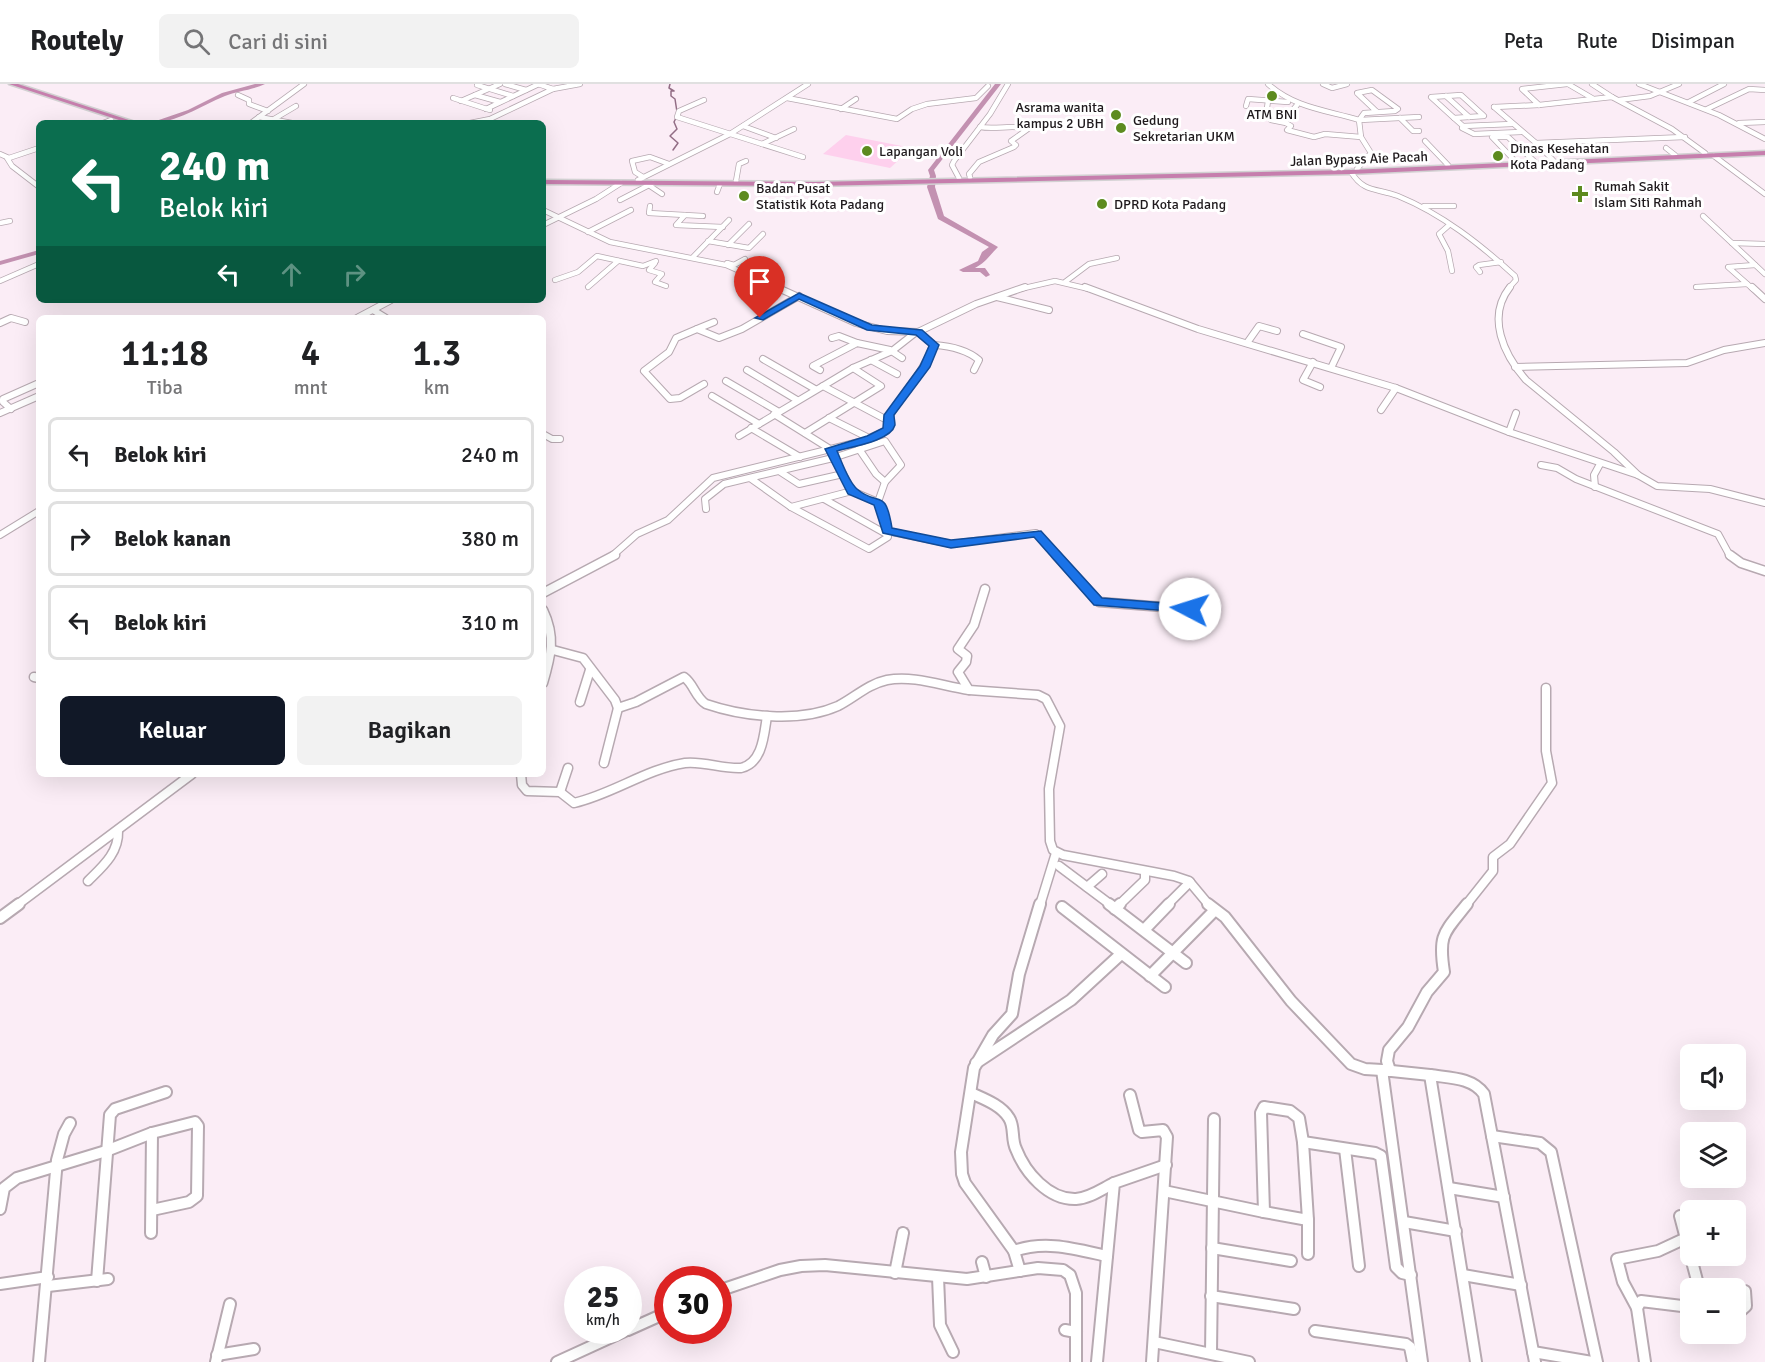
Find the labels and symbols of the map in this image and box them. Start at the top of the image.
marker: ATM BNI [1265,89,1279,103]
place label: Asrama wanita kampus 2 UBH [1015,99,1104,132]
place label: ATM BNI [1247,106,1297,123]
marker: Asrama wanita kampus 2 UBH [1109,108,1123,122]
place label: Gedung Sekretarian UKM [1133,112,1235,145]
marker: Gedung Sekretarian UKM [1114,121,1128,135]
place label: Dinas Kesehatan Kota Padang [1510,140,1609,173]
place label: Lapangan Voli [879,143,963,160]
marker: Lapangan Voli [860,144,874,158]
street label: Jalan Bypass Aie Pacah [1290,148,1428,170]
marker: Dinas Kesehatan Kota Padang [1491,149,1505,163]
place label: Rumah Sakit Islam Siti Rahmah [1594,178,1702,211]
place label: Badan Pusat Statistik Kota Padang [756,180,884,213]
marker: Rumah Sakit Islam Siti Rahmah [1571,185,1589,203]
marker: Badan Pusat Statistik Kota Padang [737,189,751,203]
place label: DPRD Kota Padang [1114,196,1226,213]
marker: DPRD Kota Padang [1095,197,1109,211]
pin [734,256,785,318]
position arrow [1158,577,1222,641]
speed limit sign: 30 [654,1266,732,1344]

